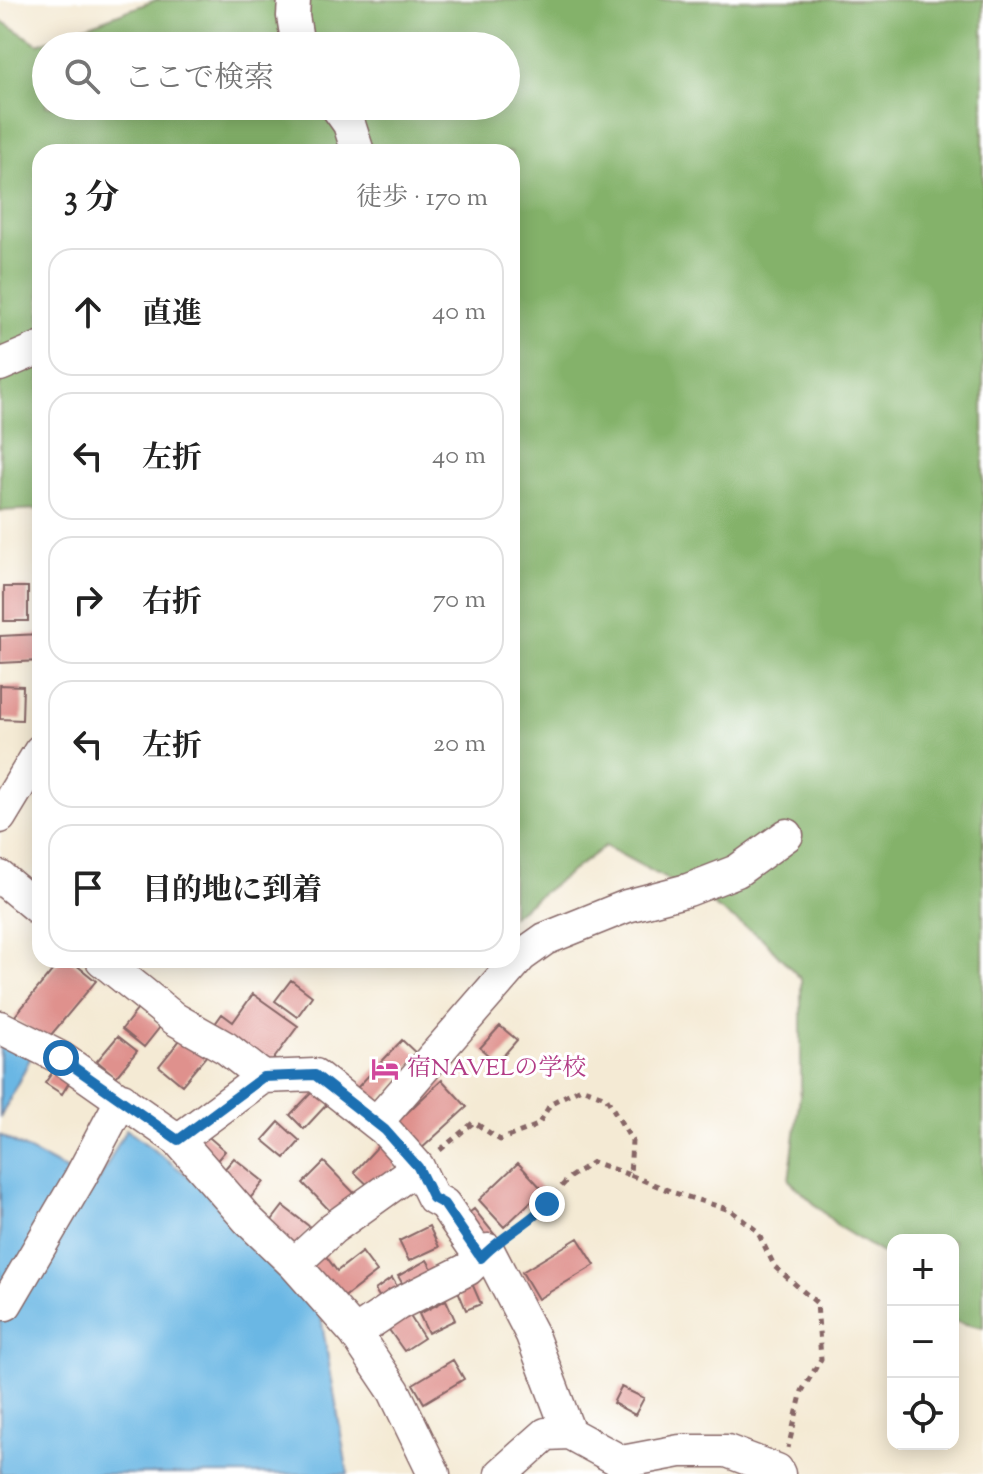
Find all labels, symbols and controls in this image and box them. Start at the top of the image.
search box [32,32,520,120]
icon: search [60,54,104,98]
text: ここで検索 [124,58,274,101]
text: 3 分 [64,175,119,224]
text: 徒歩 · 170 m [356,180,488,217]
icon: ahead [66,290,110,334]
text: 直進 [142,294,202,337]
text: 40 m [432,294,486,331]
icon: left [66,434,110,478]
text: 左折 [142,438,202,481]
text: 40 m [432,438,486,475]
icon: right [66,578,110,622]
text: 右折 [142,582,202,625]
text: 70 m [433,582,486,619]
icon: left [66,722,110,766]
text: 左折 [142,726,202,769]
text: 20 m [433,726,486,763]
icon: arrive [66,866,110,910]
text: 目的地に到着 [142,870,322,913]
route start [43,1040,79,1076]
place label: 宿NAVELの学校 [407,1052,586,1086]
hotel icon: 宿NAVELの学校 [370,1054,400,1084]
route end [529,1186,565,1222]
map controls [887,1234,959,1450]
button: + [887,1234,959,1306]
button: − [887,1306,959,1378]
button: locate [887,1378,959,1450]

